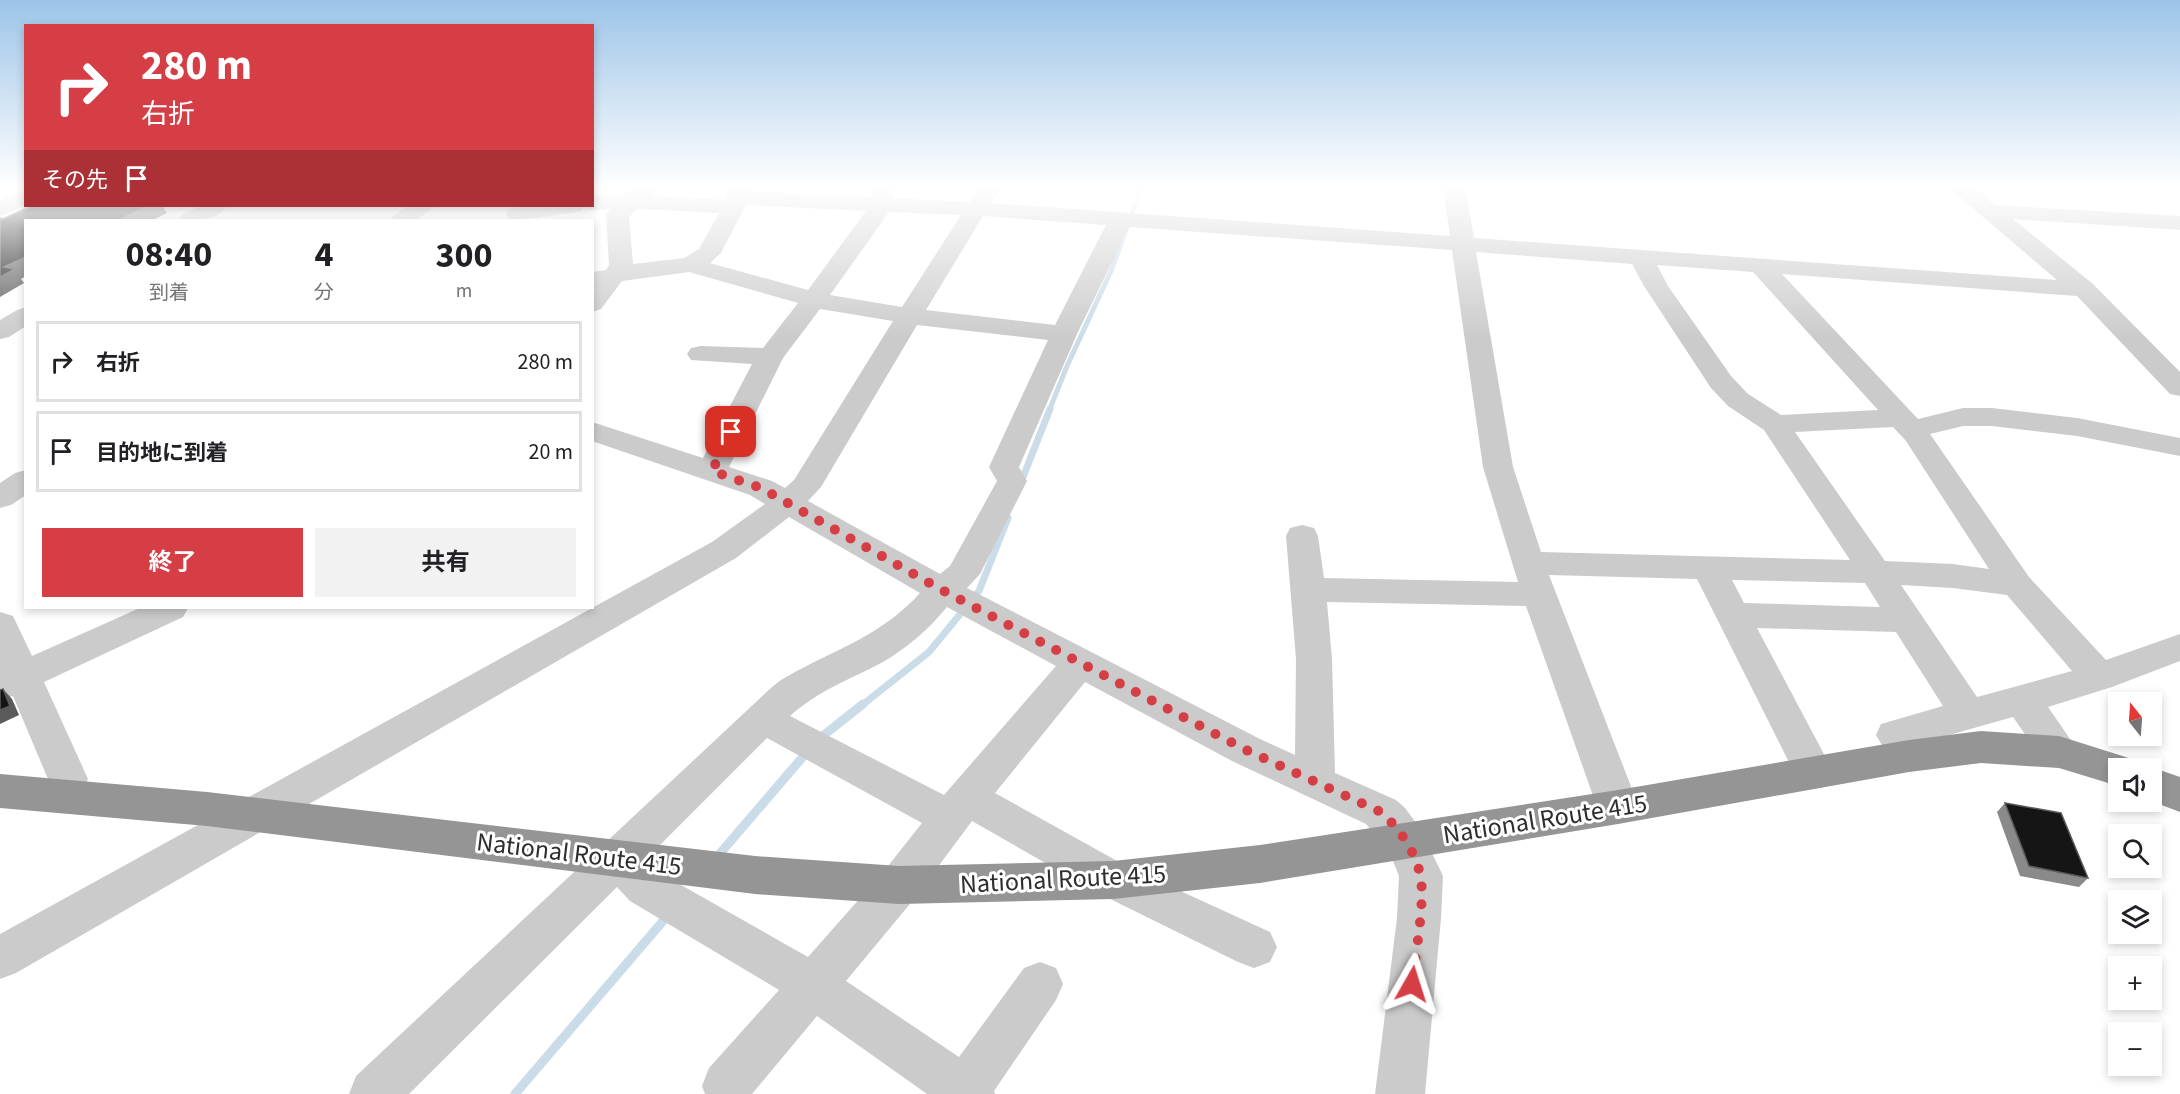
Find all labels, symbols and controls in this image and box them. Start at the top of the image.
text: 280 m [141,36,252,96]
icon: right [42,48,120,126]
text: 右折 [141,95,195,134]
icon: arrive [120,162,153,195]
text: その先 [42,164,108,196]
text: 08:40 [126,229,212,280]
text: 4 [314,229,333,280]
text: 300 [435,230,492,281]
text: m [456,277,472,305]
text: 到着 [149,279,189,307]
text: 分 [314,279,334,307]
icon: right [45,345,78,378]
text: 280 m [518,346,573,378]
text: 右折 [96,347,140,379]
pin [705,406,756,457]
icon: arrive [714,415,747,448]
icon: arrive [45,435,78,468]
text: 20 m [528,436,573,468]
text: 目的地に到着 [96,437,228,469]
button: 終了 [42,528,303,597]
button: 共有 [315,528,576,597]
north arrow [2108,692,2162,746]
map controls [2108,692,2162,1076]
button: sound [2108,758,2162,812]
street label: National Route 415 [1440,785,1650,853]
street label: National Route 415 [474,823,684,885]
button: search [2108,824,2162,878]
street label: National Route 415 [959,855,1167,903]
button: layers [2108,890,2162,944]
position arrow [1380,952,1444,1016]
button: + [2108,956,2162,1010]
button: − [2108,1022,2162,1076]

